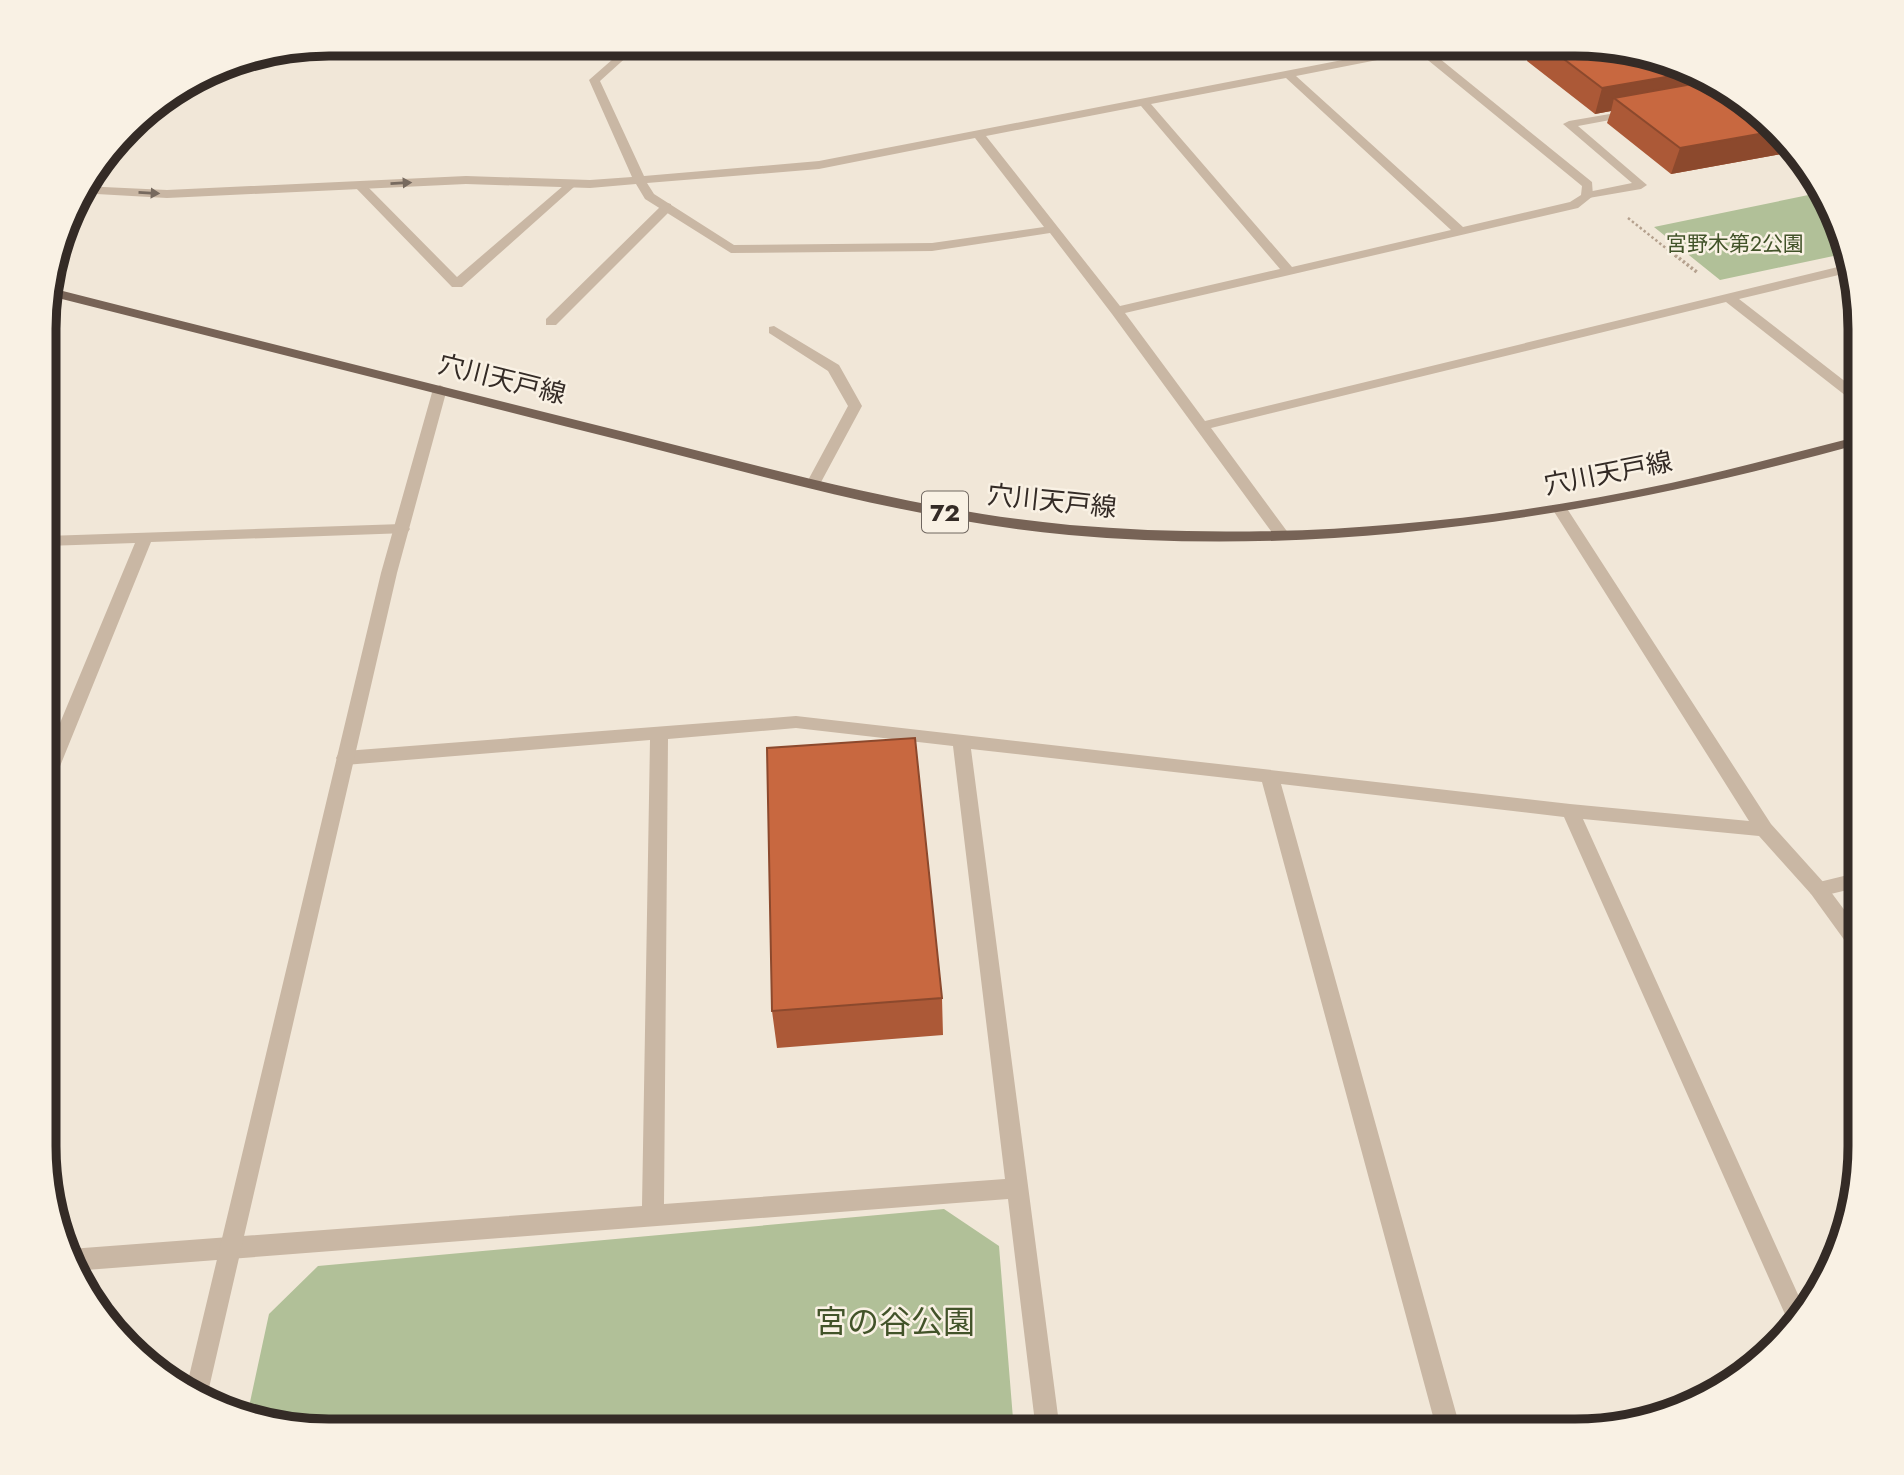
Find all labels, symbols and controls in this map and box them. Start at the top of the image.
one-way arrow [390,177,412,188]
one-way arrow [138,187,160,198]
park label: 宮野木第2公園 [1666,229,1804,259]
street label: 穴川天戸線 [434,345,570,413]
street label: 穴川天戸線 [1541,442,1675,504]
street label: 穴川天戸線 [985,475,1119,527]
road number: 72 [922,491,968,532]
park label: 宮の谷公園 [815,1299,975,1345]

